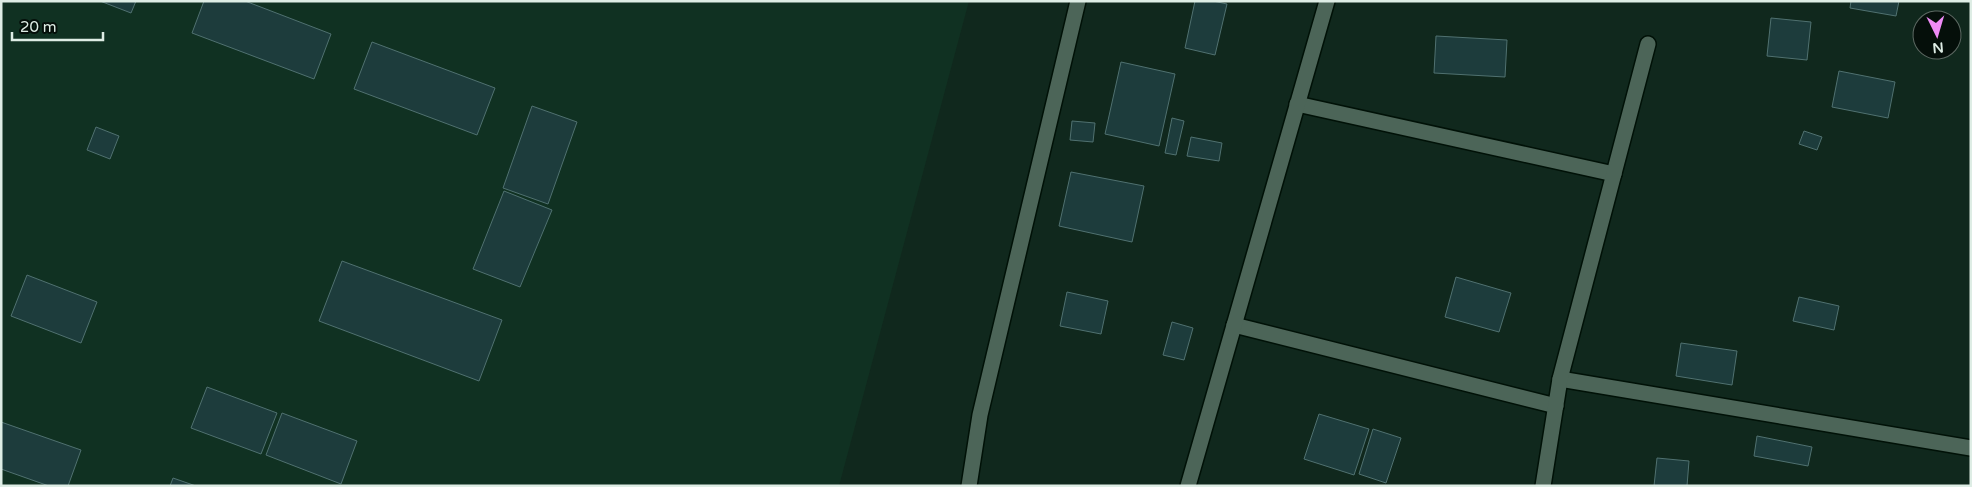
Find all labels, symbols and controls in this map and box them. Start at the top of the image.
scale bar [12,10,104,42]
north arrow [1912,10,1962,60]
text: 20 m [20,18,57,36]
text: N [1932,38,1944,56]

